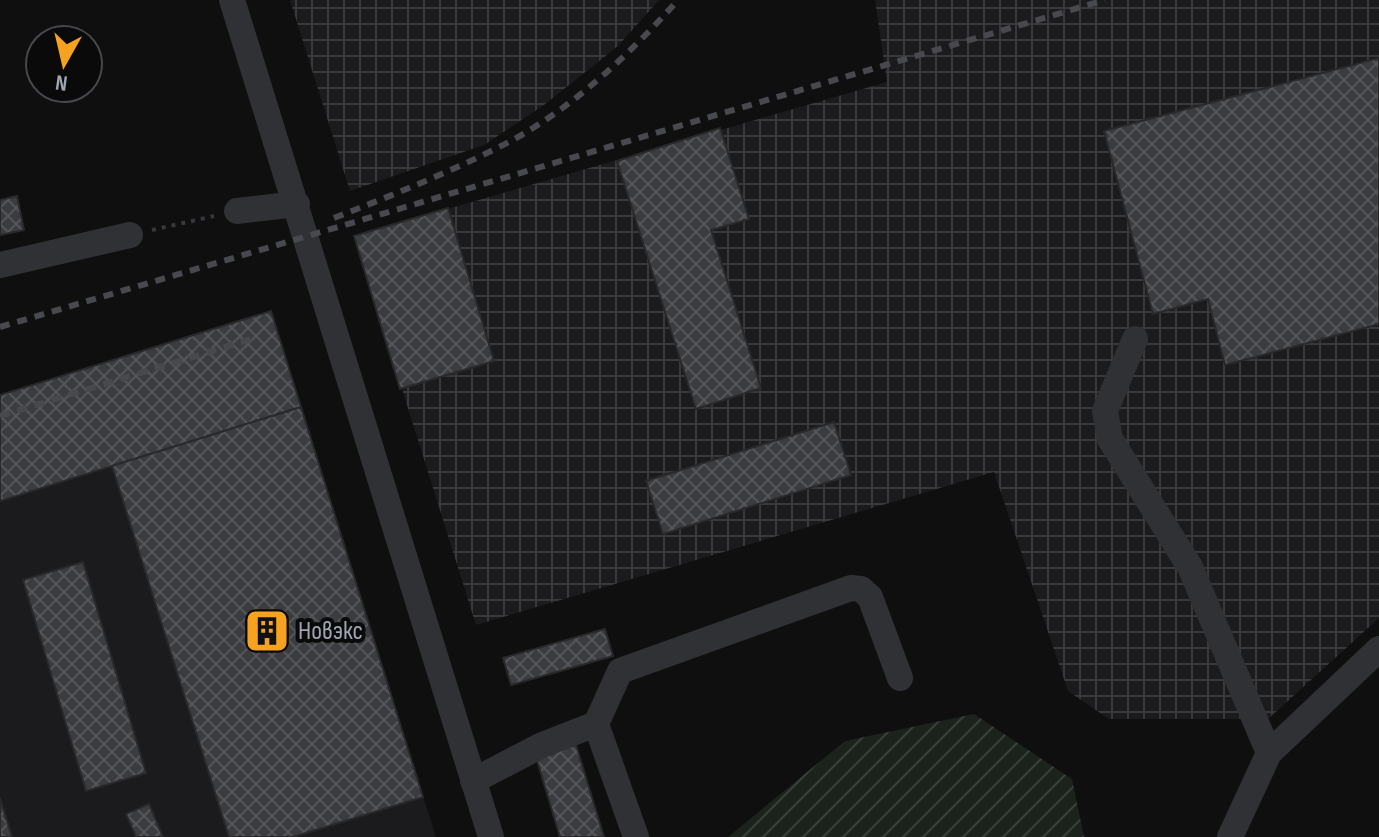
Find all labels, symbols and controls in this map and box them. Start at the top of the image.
north arrow [24,24,104,104]
text: N [54,68,69,97]
building icon: Новэкс [243,607,291,655]
place label: Новэкс [298,616,363,647]

